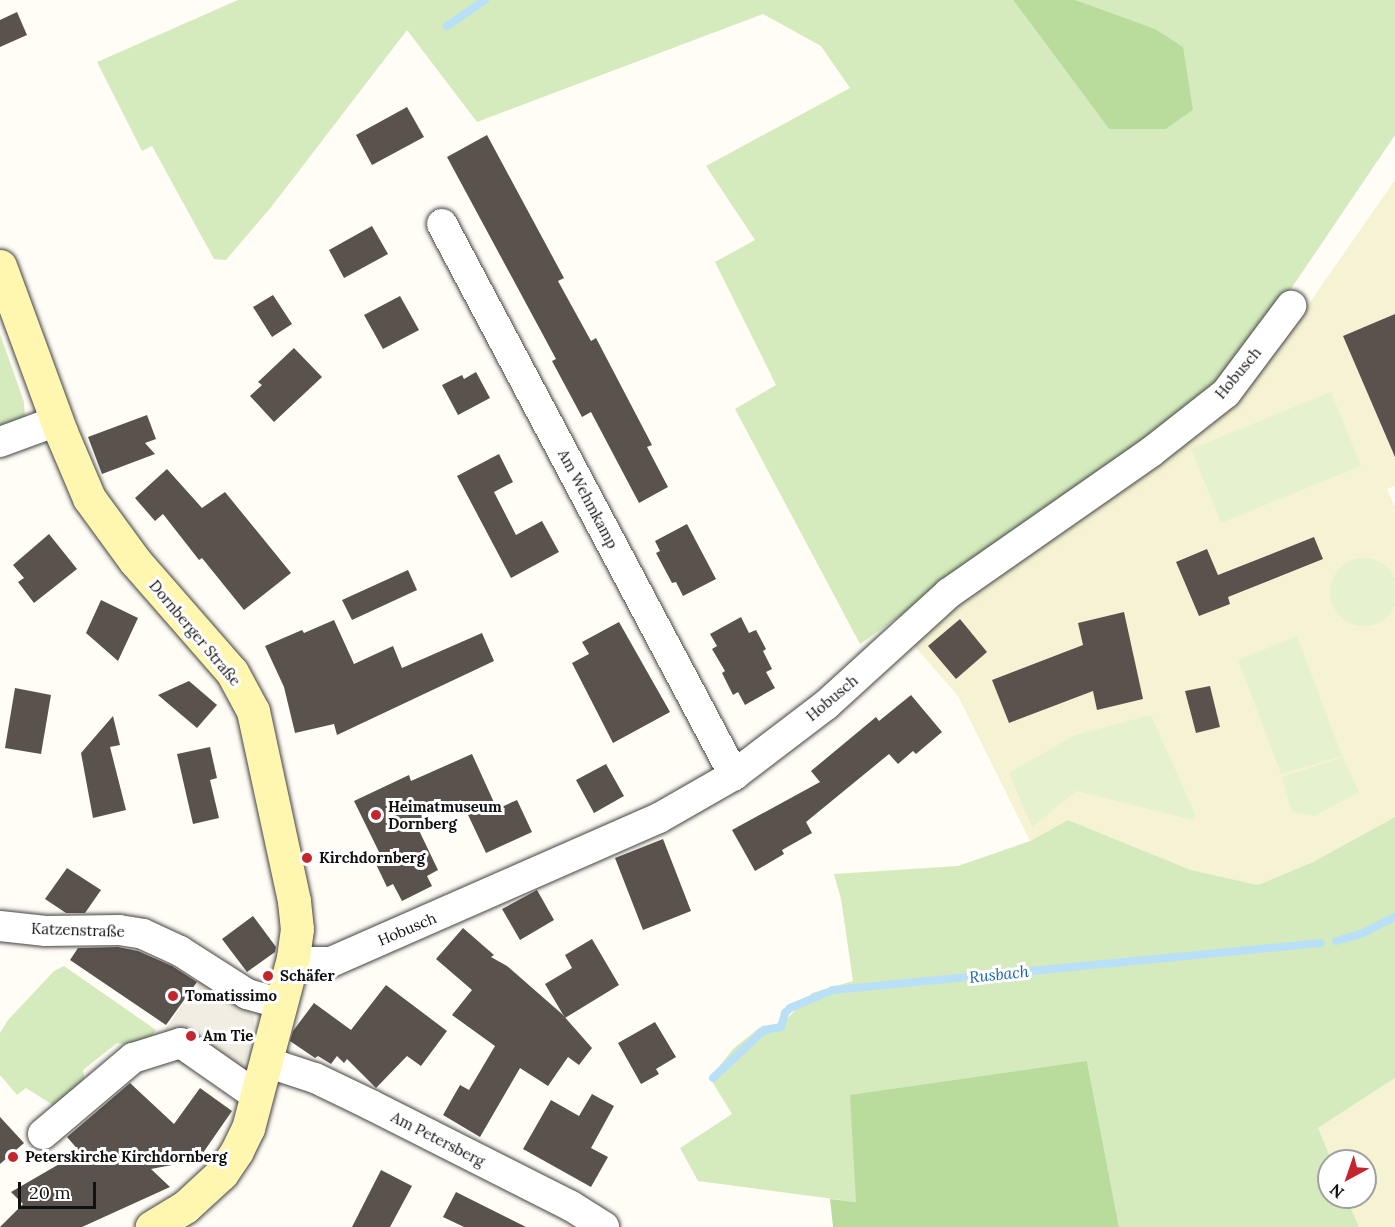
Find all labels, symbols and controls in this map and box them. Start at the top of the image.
street label: Hobusch [1211,344,1265,402]
street label: Am Wehmkamp [554,446,622,552]
street label: Dornberger Straße [146,577,244,689]
street label: Hobusch [803,671,861,725]
place label: Heimatmuseum Dornberg [388,797,502,832]
marker: Heimatmuseum Dornberg [369,808,383,822]
place label: Kirchdornberg [319,849,425,867]
marker: Kirchdornberg [300,851,314,865]
street label: Hobusch [375,909,439,949]
street label: Katzenstraße [31,919,125,941]
water label: Rusbach [968,961,1030,987]
place label: Schäfer [280,967,335,985]
marker: Schäfer [261,969,275,983]
place label: Tomatissimo [185,987,277,1005]
marker: Tomatissimo [166,989,180,1003]
place label: Am Tie [203,1027,253,1045]
marker: Am Tie [184,1029,198,1043]
street label: Am Petersberg [388,1108,488,1170]
place label: Peterskirche Kirchdornberg [25,1148,227,1166]
north arrow [1317,1149,1377,1209]
marker: Peterskirche Kirchdornberg [6,1150,20,1164]
scale bar [21,1170,99,1208]
text: N [1326,1180,1348,1203]
text: 20 m [29,1181,71,1204]

